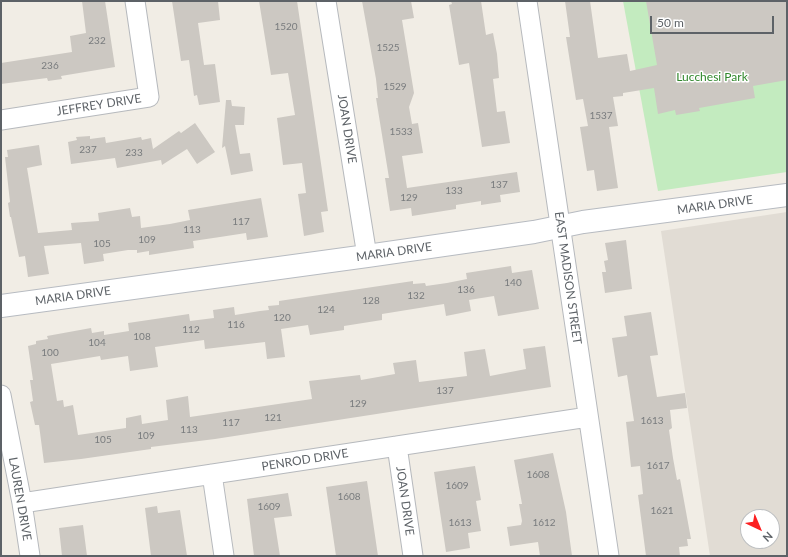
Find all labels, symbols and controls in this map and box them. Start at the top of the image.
scale bar [652,8,776,34]
text: 50 m [657,15,684,30]
house number: 1520 [274,21,298,33]
house number: 232 [88,35,106,47]
house number: 1525 [376,42,400,54]
house number: 236 [41,60,59,72]
park label: Lucchesi Park [676,70,748,84]
house number: 1529 [383,81,407,93]
street label: JEFFREY DRIVE [56,91,142,119]
street label: JOAN DRIVE [334,93,360,165]
house number: 1537 [589,110,613,122]
house number: 1533 [389,126,413,138]
house number: 237 [79,144,97,156]
house number: 233 [125,147,143,159]
house number: 137 [490,179,508,191]
house number: 133 [445,185,463,197]
house number: 129 [400,192,418,204]
street label: MARIA DRIVE [676,193,754,217]
street label: EAST MADISON STREET [552,211,584,345]
house number: 117 [232,216,250,228]
house number: 113 [183,224,201,236]
house number: 109 [138,234,156,246]
house number: 105 [93,238,111,250]
street label: MARIA DRIVE [355,240,433,264]
house number: 140 [504,277,522,289]
street label: MARIA DRIVE [34,284,112,308]
house number: 136 [457,284,475,296]
house number: 132 [407,290,425,302]
house number: 128 [362,295,380,307]
house number: 124 [317,304,335,316]
house number: 120 [273,312,291,324]
house number: 116 [227,319,245,331]
house number: 112 [182,324,200,336]
house number: 108 [133,331,151,343]
house number: 104 [88,337,106,349]
house number: 100 [41,347,59,359]
house number: 137 [436,385,454,397]
house number: 129 [349,398,367,410]
house number: 121 [264,412,282,424]
house number: 1613 [640,415,664,427]
house number: 117 [222,417,240,429]
house number: 113 [180,424,198,436]
house number: 109 [137,430,155,442]
house number: 105 [94,434,112,446]
street label: PENROD DRIVE [261,446,349,474]
street label: LAUREN DRIVE [6,456,34,542]
house number: 1617 [646,460,670,472]
street label: JOAN DRIVE [393,465,417,537]
house number: 1608 [526,469,550,481]
house number: 1609 [445,480,469,492]
house number: 1608 [337,491,361,503]
house number: 1609 [257,501,281,513]
house number: 1621 [650,505,674,517]
north arrow [740,509,780,549]
house number: 1613 [448,517,472,529]
house number: 1612 [532,517,556,529]
text: N [760,530,776,545]

